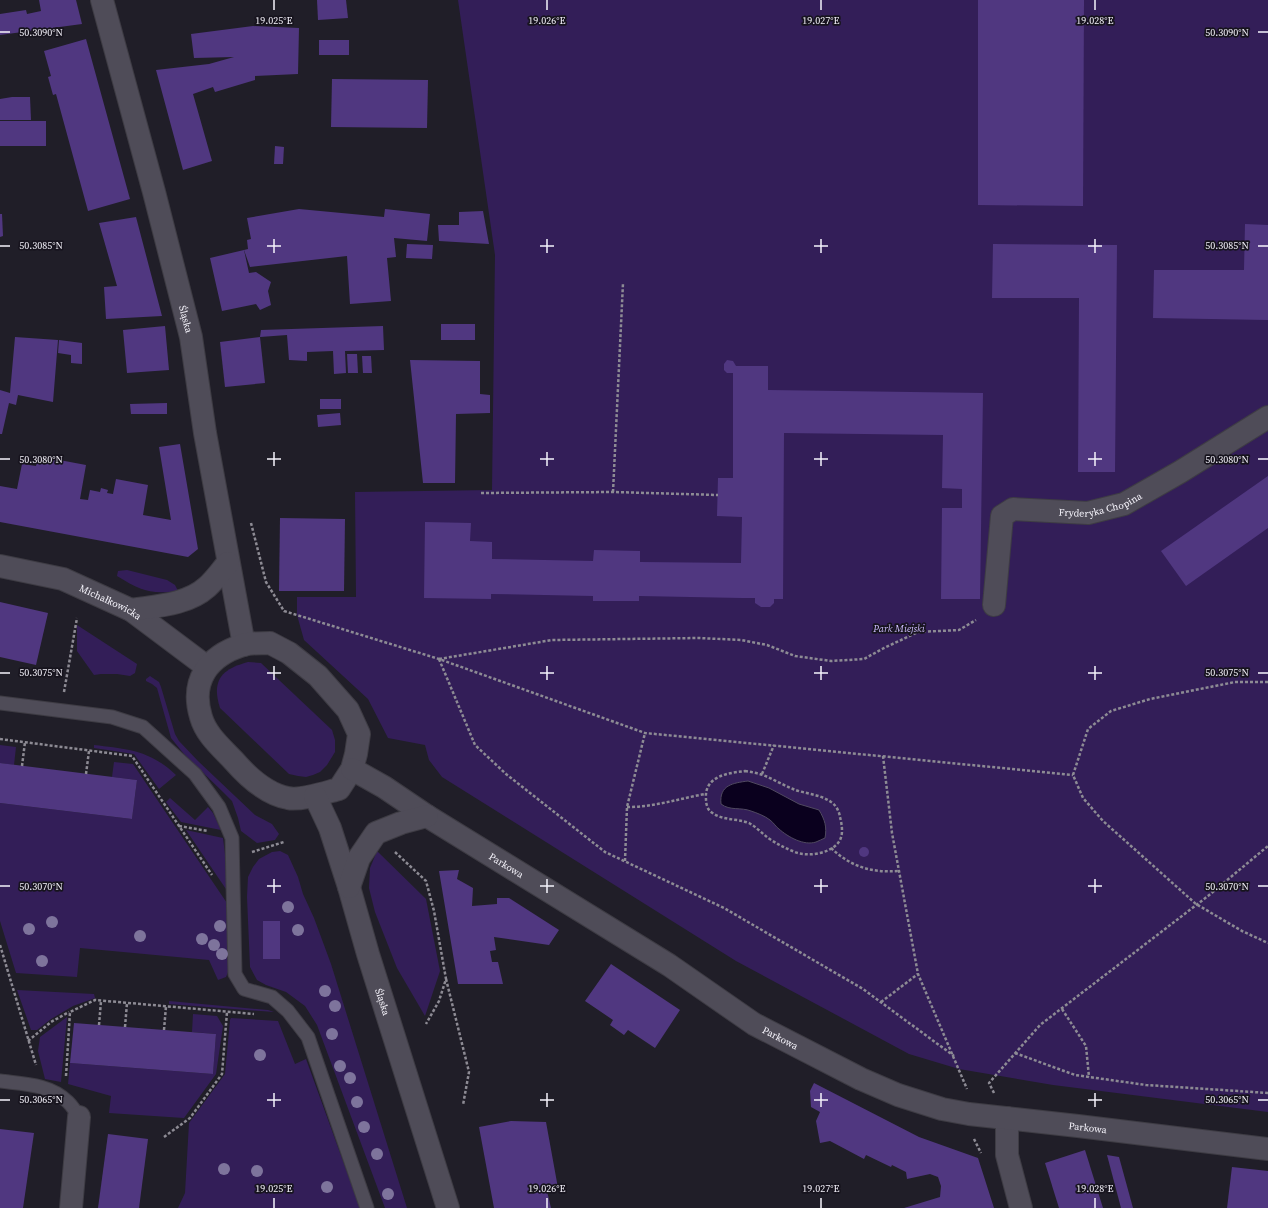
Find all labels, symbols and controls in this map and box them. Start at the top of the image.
text: 19.025°E [255,14,293,27]
text: 19.026°E [528,14,566,27]
text: 19.027°E [802,14,840,27]
text: 19.028°E [1076,14,1114,27]
text: 50.3090°N [19,26,63,39]
text: 50.3090°N [1205,26,1249,39]
text: 50.3085°N [19,239,63,252]
text: 50.3085°N [1205,239,1249,252]
street label: Śląska [177,304,196,335]
text: 50.3080°N [19,453,63,466]
text: 50.3080°N [1205,453,1249,466]
street label: Fryderyka Chopina [1058,488,1145,520]
street label: Michałkowicka [77,581,145,623]
park label: Park Miejski [872,622,925,635]
text: 50.3075°N [19,666,63,679]
text: 50.3075°N [1205,666,1249,679]
street label: Parkowa [487,849,527,881]
text: 50.3070°N [19,880,63,893]
text: 50.3070°N [1205,880,1249,893]
street label: Śląska [373,986,394,1018]
street label: Parkowa [760,1023,801,1053]
text: 50.3065°N [19,1093,63,1106]
text: 50.3065°N [1205,1093,1249,1106]
street label: Parkowa [1068,1119,1109,1136]
text: 19.025°E [255,1182,293,1195]
text: 19.026°E [528,1182,566,1195]
text: 19.027°E [802,1182,840,1195]
text: 19.028°E [1076,1182,1114,1195]

